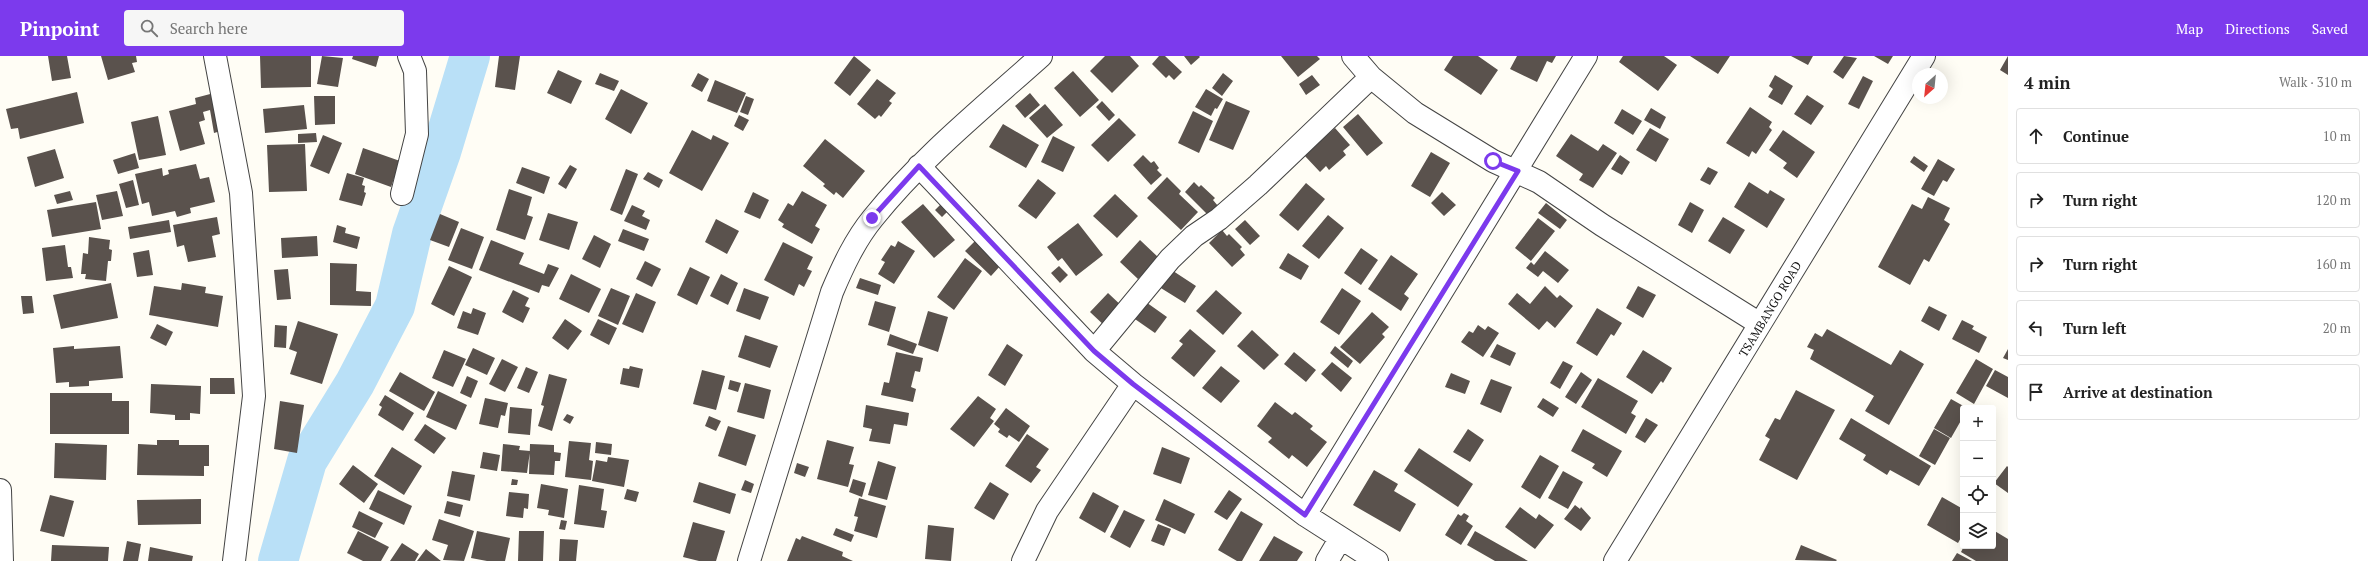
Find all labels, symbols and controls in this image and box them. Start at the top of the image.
search box [124,10,404,46]
text: Pinpoint [20,16,100,41]
icon: search [138,17,160,39]
text: Search here [170,18,248,38]
text: Map [2176,19,2203,38]
text: Directions [2225,19,2290,38]
text: Saved [2312,19,2348,38]
north arrow [1912,68,1948,104]
text: 4 min [2024,71,2071,94]
text: Walk · 310 m [2279,73,2352,91]
icon: ahead [2025,125,2047,147]
text: Continue [2063,126,2129,146]
text: 10 m [2323,127,2351,145]
route start [1484,152,1502,170]
icon: right [2025,189,2047,211]
text: Turn right [2063,190,2138,210]
text: 120 m [2316,191,2351,209]
route end [863,209,881,227]
icon: right [2025,253,2047,275]
text: Turn right [2063,254,2138,274]
text: 160 m [2316,255,2351,273]
street label: TSAMBANGO ROAD [1735,258,1805,360]
icon: left [2025,317,2047,339]
text: Turn left [2063,318,2127,338]
text: 20 m [2323,319,2351,337]
icon: arrive [2025,381,2047,403]
text: Arrive at destination [2063,382,2213,402]
map controls [1960,405,1996,549]
button: + [1960,405,1996,441]
button: − [1960,441,1996,477]
button: locate [1960,477,1996,513]
button: layers [1960,513,1996,549]

